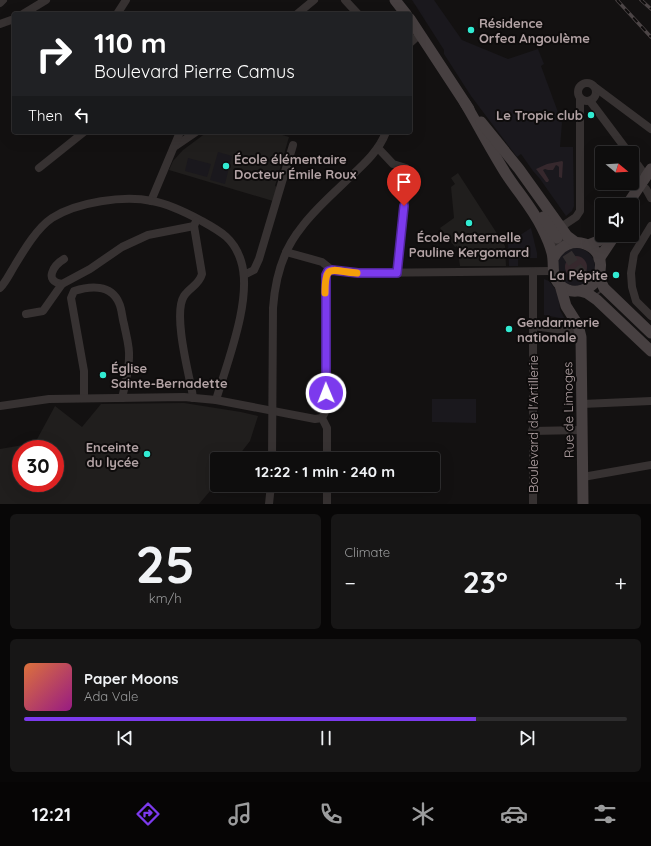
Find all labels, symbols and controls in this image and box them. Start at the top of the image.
place label: Résidence Orfea Angoulème [479,15,590,46]
text: 110 m [94,25,167,60]
marker: Résidence Orfea Angoulème [466,25,476,35]
icon: right [28,28,80,80]
text: Boulevard Pierre Camus [94,60,295,83]
icon: left [71,104,93,126]
text: Then [28,106,63,125]
place label: Le Tropic club [496,107,583,123]
marker: Le Tropic club [586,110,596,120]
north arrow [595,146,639,190]
map controls [595,146,639,242]
place label: École élémentaire Docteur Émile Roux [234,151,357,182]
marker: École élémentaire Docteur Émile Roux [221,161,231,171]
pin [387,165,421,206]
icon: arrive [393,171,415,193]
button: sound [595,198,639,242]
marker: École Maternelle Pauline Kergomard [464,218,474,228]
place label: École Maternelle Pauline Kergomard [409,229,529,260]
place label: La Pépite [549,267,608,283]
marker: La Pépite [611,270,621,280]
place label: Gendarmerie nationale [517,314,600,345]
marker: Gendarmerie nationale [504,324,514,334]
street label: Boulevard de l'Artillerie [525,355,541,493]
place label: Église Sainte-Bernadette [111,360,228,391]
street label: Rue de Limoges [559,362,577,458]
marker: Église Sainte-Bernadette [98,370,108,380]
position arrow [305,372,347,414]
place label: Enceinte du lycée [86,439,139,470]
speed limit sign: 30 [12,440,64,492]
marker: Enceinte du lycée [142,449,152,459]
text: 12:22 · 1 min · 240 m [255,462,395,481]
text: 25 [135,531,195,596]
text: Climate [345,544,390,560]
text: 23° [463,563,508,601]
text: − [345,569,356,597]
text: + [615,569,627,597]
text: km/h [149,590,182,606]
text: Paper Moons [84,669,179,688]
text: Ada Vale [84,688,138,704]
icon: previous [114,727,136,749]
icon: pause [315,727,337,749]
icon: next [516,727,538,749]
icon: directions [134,800,162,828]
icon: music [226,800,254,828]
icon: phone [317,800,345,828]
icon: climate [409,800,437,828]
icon: car [500,800,528,828]
icon: filters [591,800,619,828]
text: 12:21 [32,803,71,826]

